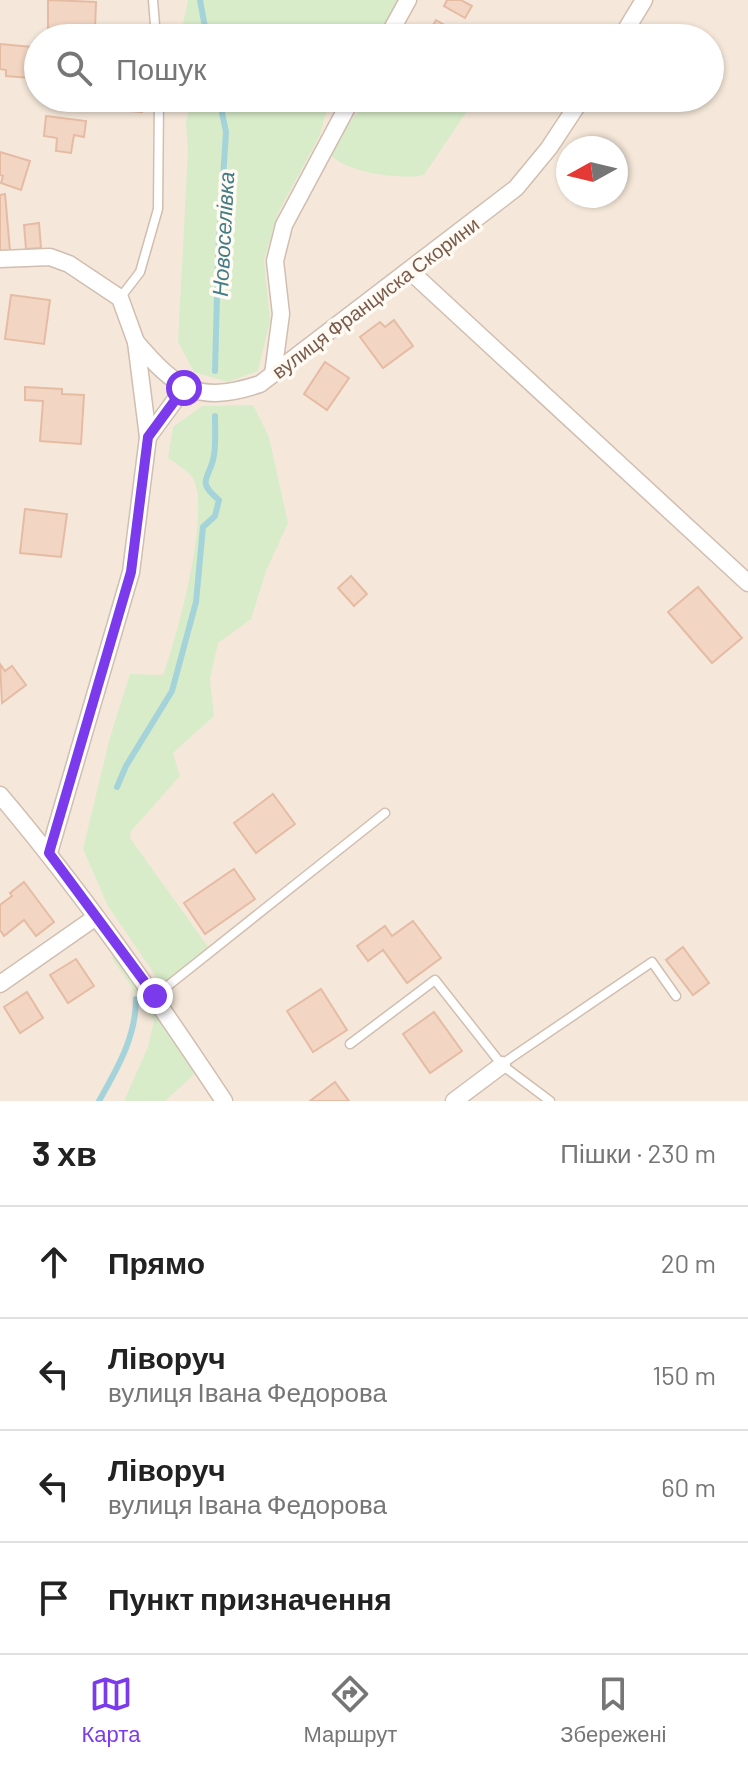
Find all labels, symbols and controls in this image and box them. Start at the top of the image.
search box [24,24,724,112]
icon: search [52,46,96,90]
text: Пошук [116,50,206,86]
north arrow [556,136,628,208]
water label: Новоселівка [206,171,238,297]
street label: вулиця Франциска Скорини [267,211,483,383]
route start [166,370,202,406]
route end [137,978,173,1014]
text: 3 хв [32,1132,97,1173]
text: Пішки · 230 m [560,1137,716,1168]
icon: ahead [32,1240,76,1284]
text: Прямо [108,1244,205,1280]
text: 20 m [661,1247,716,1278]
text: Ліворуч [108,1339,226,1375]
icon: left [32,1352,76,1396]
text: 150 m [652,1359,716,1390]
text: вулиця Івана Федорова [108,1376,387,1407]
text: Ліворуч [108,1451,226,1487]
icon: left [32,1464,76,1508]
text: 60 m [661,1471,716,1502]
text: вулиця Івана Федорова [108,1488,387,1519]
icon: arrive [32,1576,76,1620]
text: Пункт призначення [108,1580,392,1616]
tab: Карта [82,1672,140,1748]
tab: Маршрут [303,1672,397,1748]
tab: Збережені [560,1672,666,1748]

